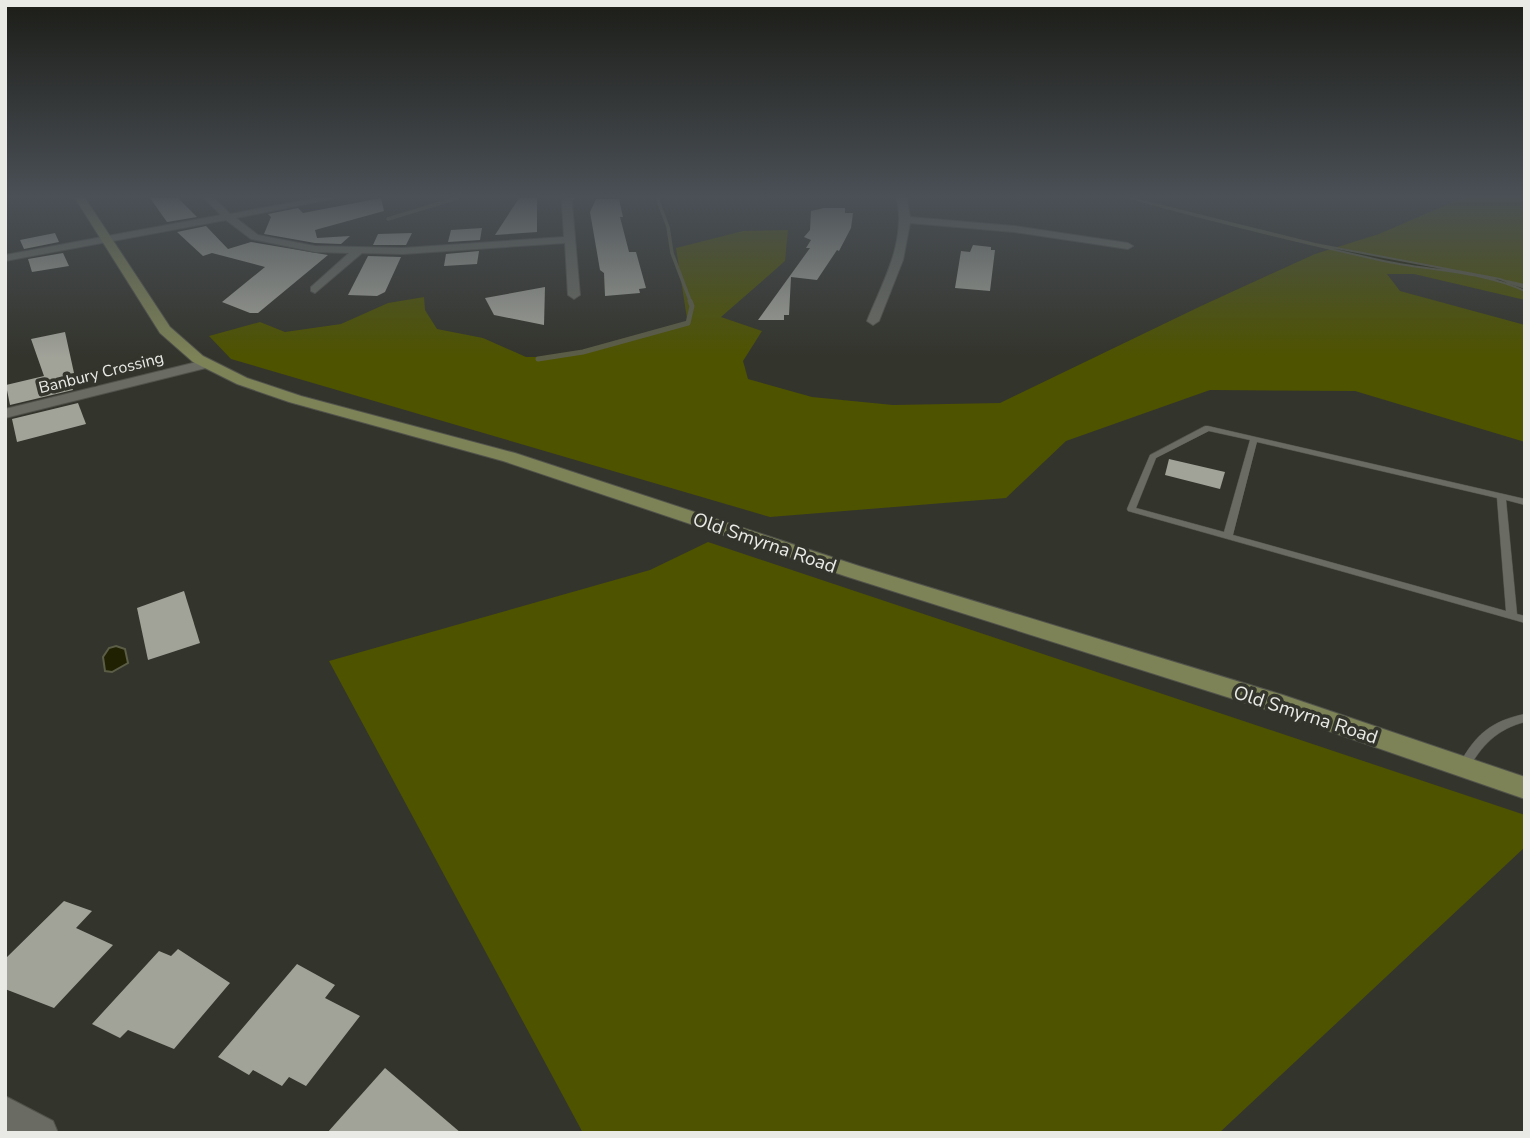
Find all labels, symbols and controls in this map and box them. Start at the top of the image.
street label: Banbury Crossing [36,347,166,399]
street label: Old Smyrna Road [689,506,840,580]
street label: Old Smyrna Road [1230,679,1381,751]

